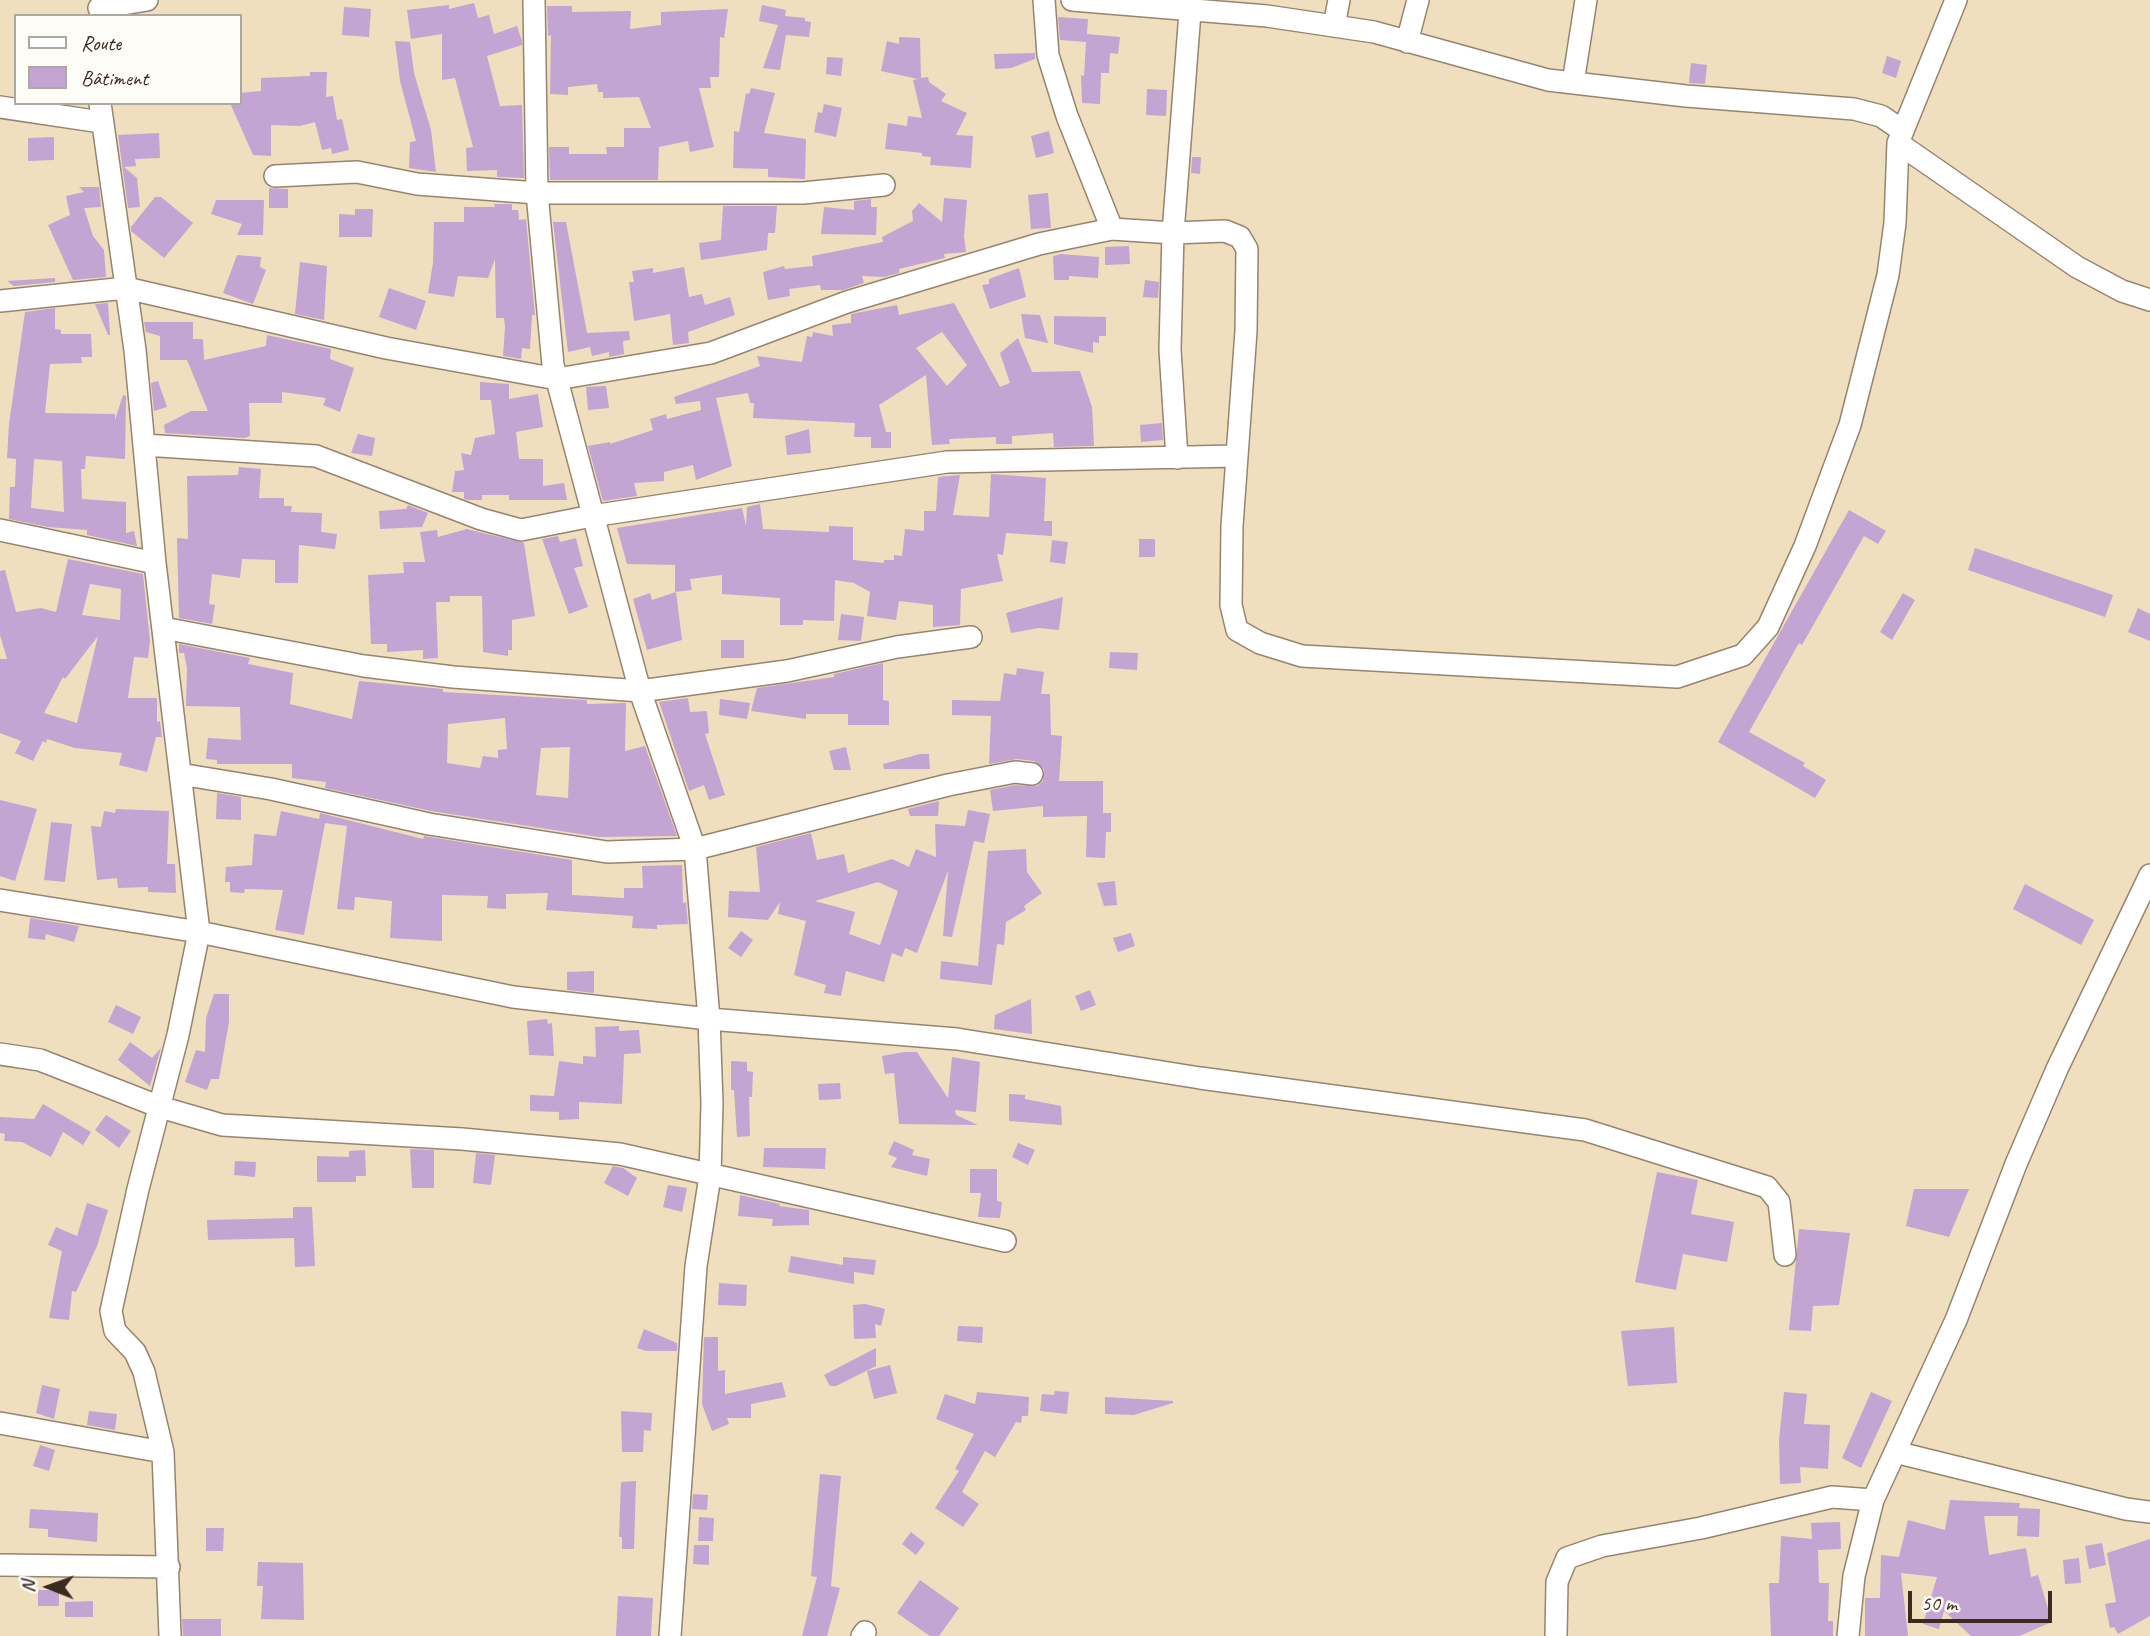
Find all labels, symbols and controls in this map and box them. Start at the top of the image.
legend [14,14,242,105]
text: Route [81,30,121,56]
text: Bâtiment [81,65,148,91]
north arrow [14,1552,84,1622]
scale bar [1912,1576,2056,1620]
text: N [16,1581,40,1593]
text: 50 m [1921,1590,1957,1616]

